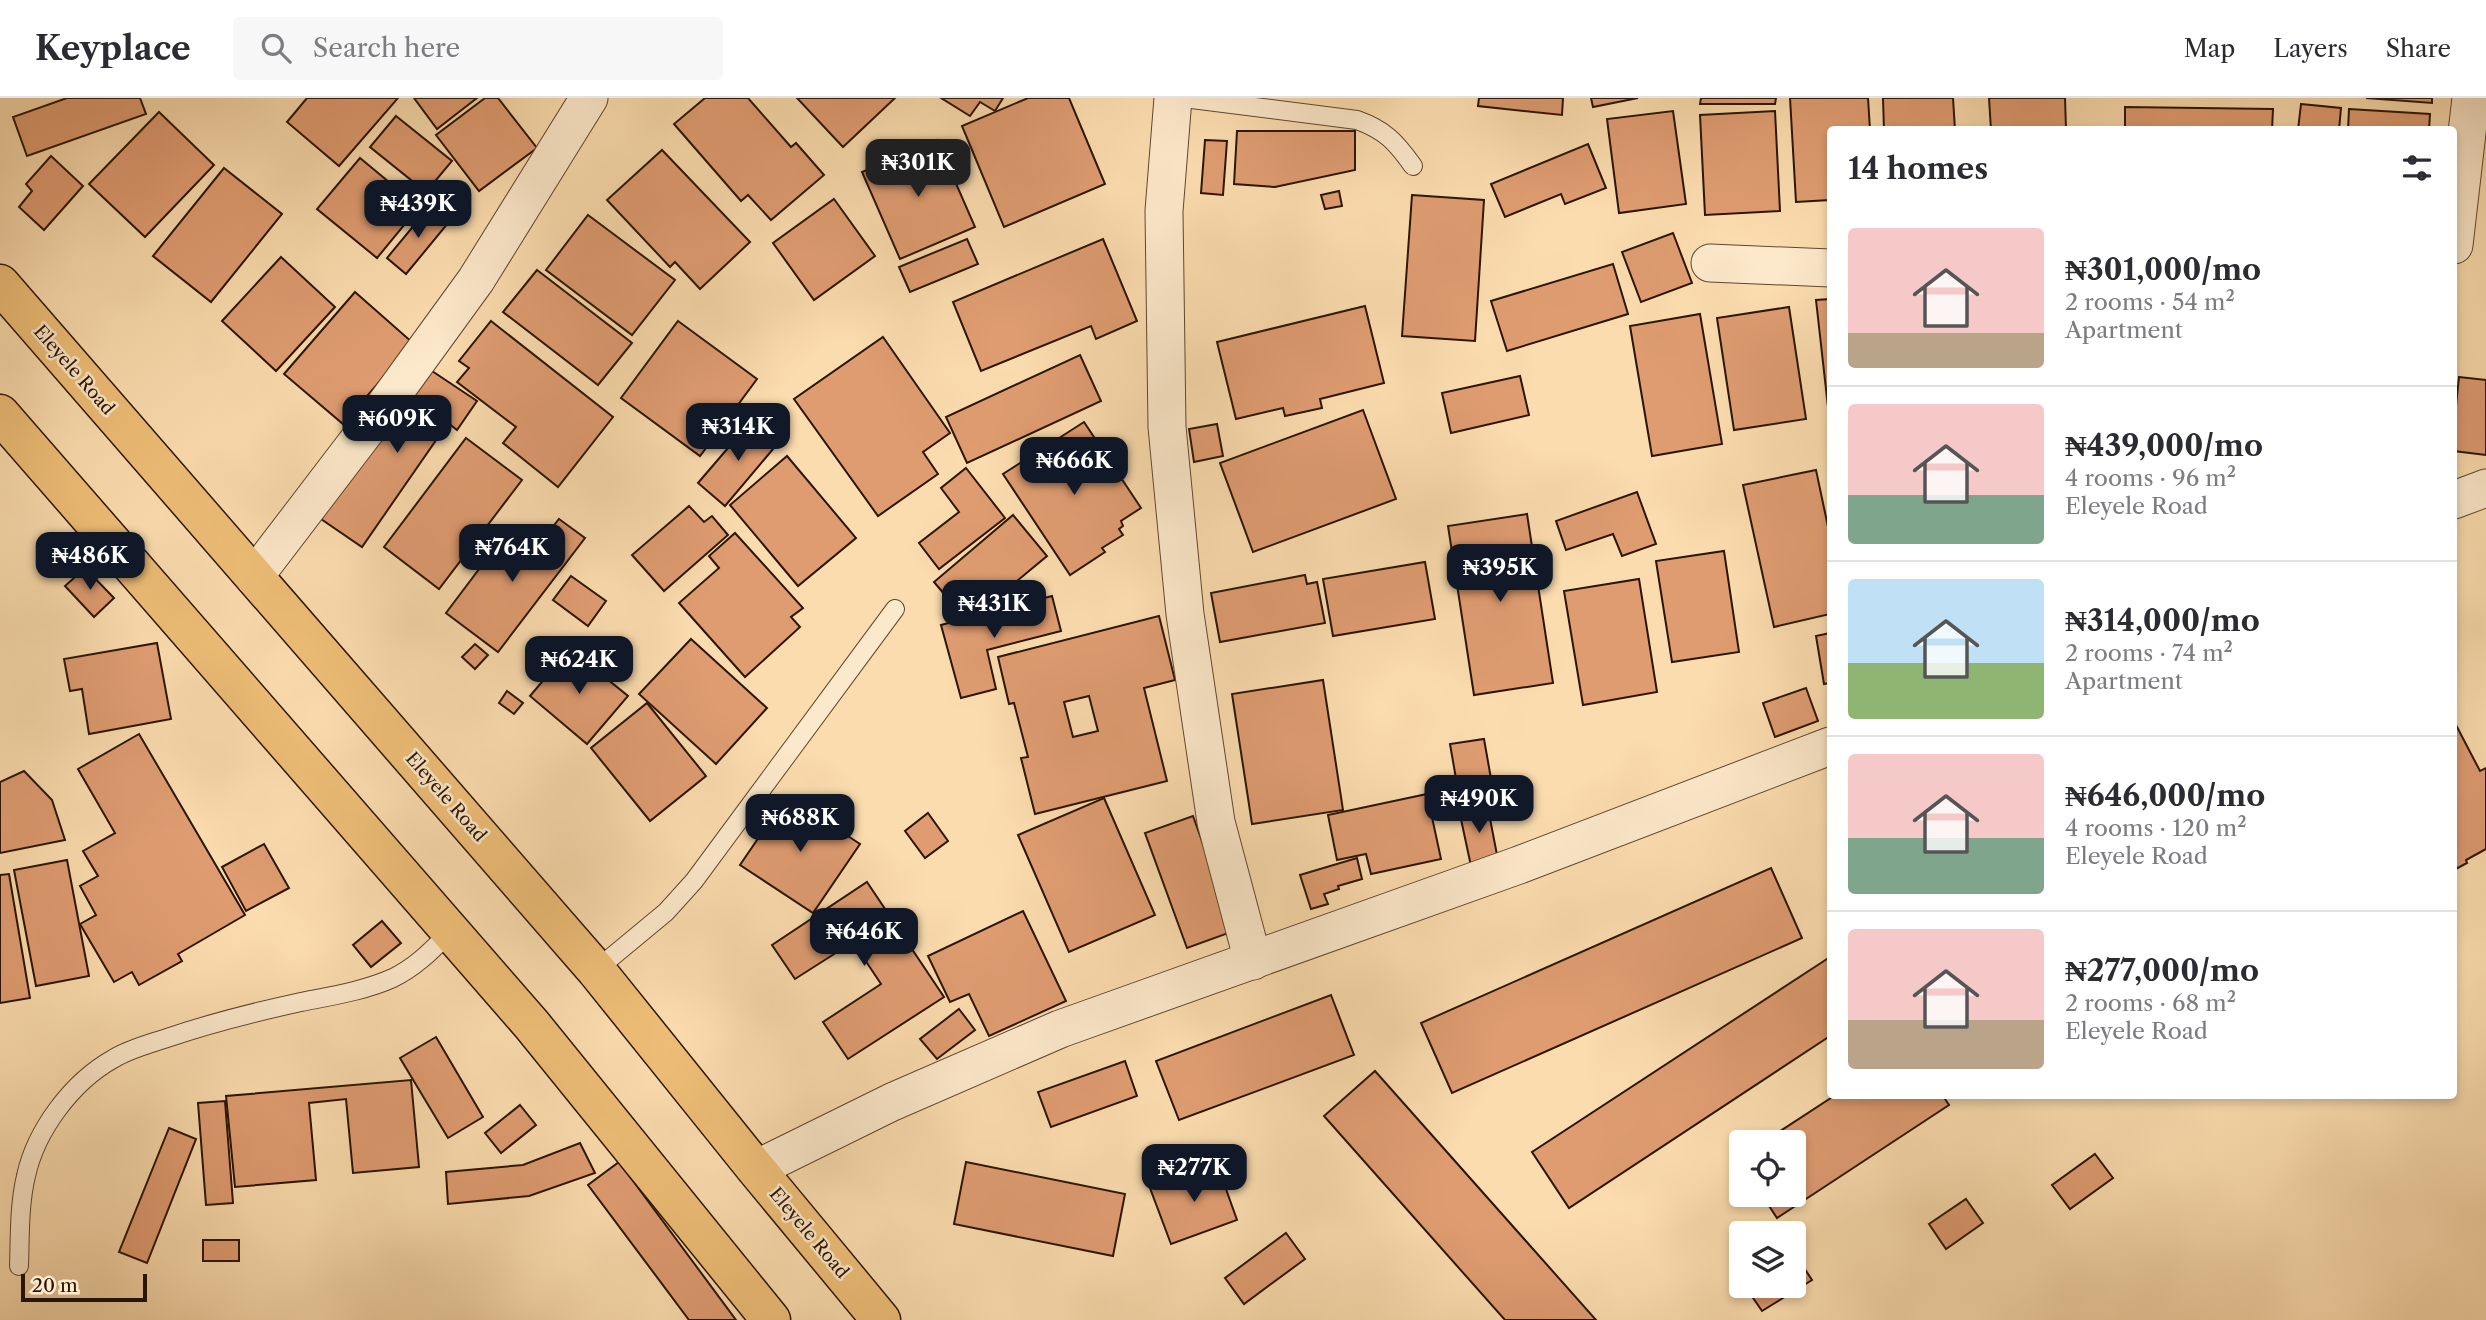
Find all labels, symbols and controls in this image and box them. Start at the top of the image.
search box [233,17,723,80]
text: Keyplace [35,28,191,69]
icon: search [257,29,295,67]
text: Search here [313,32,460,64]
text: Map [2184,34,2235,63]
text: Layers [2273,34,2348,63]
text: Share [2386,34,2451,63]
pin: ₦301K [869,140,967,199]
text: ₦301K [882,148,954,176]
icon: filters [2398,149,2436,187]
text: 14 homes [1848,150,1988,187]
pin: ₦439K [369,180,467,240]
text: ₦439K [380,189,456,217]
text: ₦301,000/mo [2065,251,2261,288]
icon: home [1904,256,1988,340]
text: 2 rooms · 54 m² [2065,288,2235,316]
text: Apartment [2065,316,2183,344]
street label: Eleyele Road [29,321,119,419]
pin: ₦609K [348,396,446,455]
text: ₦609K [358,404,436,432]
pin: ₦314K [689,404,787,463]
text: ₦314K [702,412,774,440]
text: ₦439,000/mo [2065,427,2263,464]
icon: home [1904,432,1988,516]
pin: ₦666K [1025,438,1123,497]
text: ₦666K [1036,446,1112,474]
text: 4 rooms · 96 m² [2065,464,2236,492]
text: Eleyele Road [2065,492,2208,520]
pin: ₦764K [463,524,561,584]
pin: ₦486K [41,532,139,592]
text: ₦764K [475,533,549,561]
text: ₦486K [52,541,128,569]
pin: ₦395K [1451,545,1549,604]
text: ₦395K [1463,553,1537,581]
pin: ₦431K [945,580,1043,640]
text: ₦431K [958,589,1030,617]
text: ₦314,000/mo [2065,602,2260,639]
icon: home [1904,607,1988,691]
pin: ₦624K [530,636,628,696]
text: 2 rooms · 74 m² [2065,639,2233,667]
text: ₦624K [541,645,617,673]
text: Apartment [2065,667,2183,695]
street label: Eleyele Road [401,748,491,846]
pin: ₦490K [1430,776,1528,835]
text: ₦646,000/mo [2065,777,2265,814]
icon: home [1904,782,1988,866]
text: ₦490K [1441,784,1517,812]
pin: ₦688K [751,794,849,854]
text: ₦688K [761,803,839,831]
text: 4 rooms · 120 m² [2065,814,2247,842]
text: Eleyele Road [2065,842,2208,870]
pin: ₦646K [815,908,913,968]
text: ₦646K [826,917,902,945]
text: ₦277,000/mo [2065,952,2259,989]
icon: home [1904,957,1988,1041]
text: 2 rooms · 68 m² [2065,989,2236,1017]
text: Eleyele Road [2065,1017,2208,1045]
map controls [1729,1130,1806,1298]
button: locate [1729,1130,1806,1207]
pin: ₦277K [1145,1144,1243,1204]
text: ₦277K [1158,1153,1230,1181]
street label: Eleyele Road [765,1183,853,1283]
button: layers [1729,1221,1806,1298]
scale bar [21,1271,147,1303]
text: 20 m [32,1274,78,1297]

